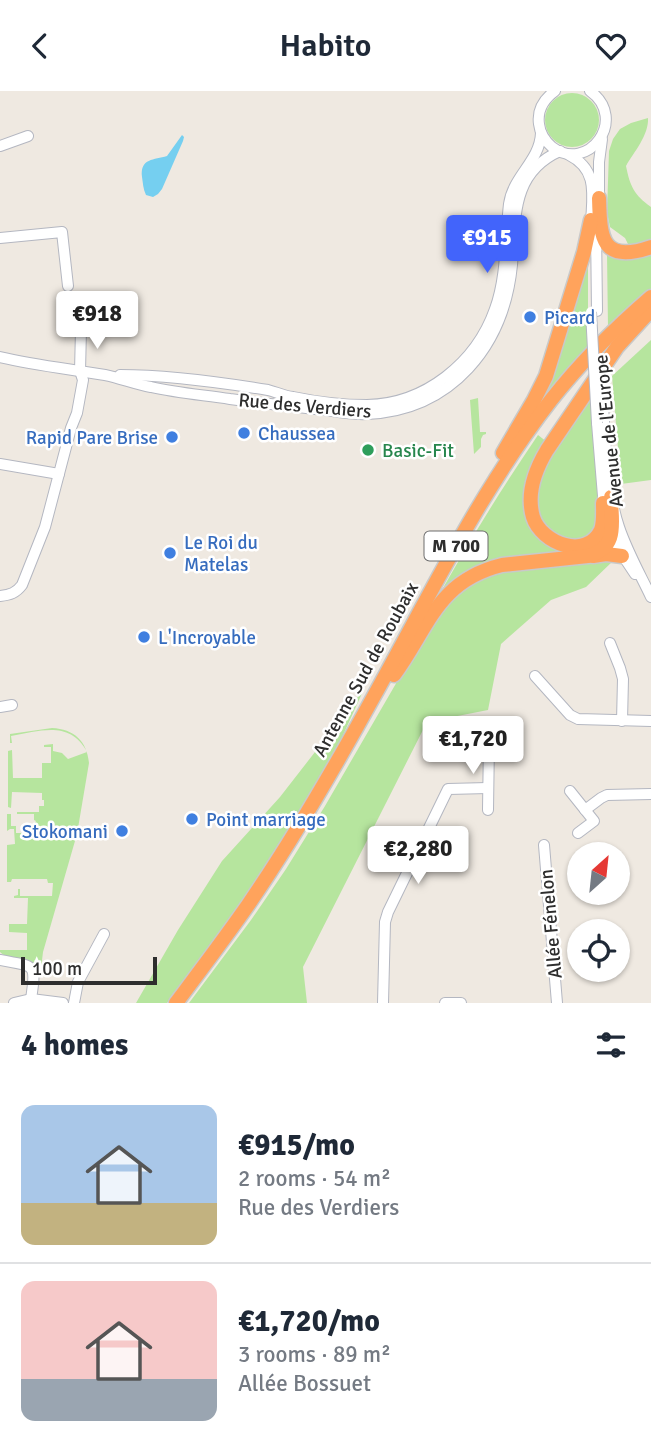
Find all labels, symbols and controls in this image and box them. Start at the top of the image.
text: Habito [279,26,372,65]
icon: back [21,27,59,65]
icon: heart [592,27,630,65]
pin: €915 [446,215,528,275]
text: €915 [462,223,512,252]
pin: €918 [56,292,138,351]
text: €918 [72,299,122,328]
place label: Picard [544,306,595,330]
marker: Picard [522,309,538,325]
street label: Avenue de l'Europe [589,353,629,508]
street label: Rue des Verdiers [237,388,372,424]
place label: Chaussea [258,422,336,446]
marker: Chaussea [236,425,252,441]
place label: Rapid Pare Brise [26,426,158,450]
marker: Rapid Pare Brise [164,429,180,445]
place label: Basic-Fit [382,439,454,463]
marker: Basic-Fit [360,442,376,458]
place label: Le Roi du Matelas [184,531,258,577]
road number: M 700 [424,531,488,561]
marker: Le Roi du Matelas [162,545,178,561]
street label: Antenne Sud de Roubaix [308,578,424,761]
place label: L'Incroyable [158,626,256,650]
marker: L'Incroyable [136,629,152,645]
pin: €1,720 [416,717,530,776]
text: €1,720 [439,724,507,753]
place label: Point marriage [206,808,326,832]
marker: Point marriage [184,811,200,827]
place label: Stokomani [22,820,108,844]
marker: Stokomani [114,823,130,839]
pin: €2,280 [361,827,475,886]
text: €2,280 [384,834,452,863]
north arrow [567,842,630,905]
map controls [567,842,630,982]
street label: Allée Fénelon [534,868,568,980]
button: locate [567,919,630,982]
scale bar [21,954,158,986]
text: 100 m [32,957,82,981]
icon: filters [592,1026,630,1064]
text: 4 homes [21,1027,128,1064]
text: €915/mo [238,1127,355,1164]
icon: home [77,1133,161,1217]
text: 2 rooms · 54 m² [238,1164,391,1193]
text: Rue des Verdiers [238,1193,399,1222]
text: €1,720/mo [238,1303,380,1340]
icon: home [77,1309,161,1393]
text: 3 rooms · 89 m² [238,1340,391,1369]
text: Allée Bossuet [238,1369,371,1398]

